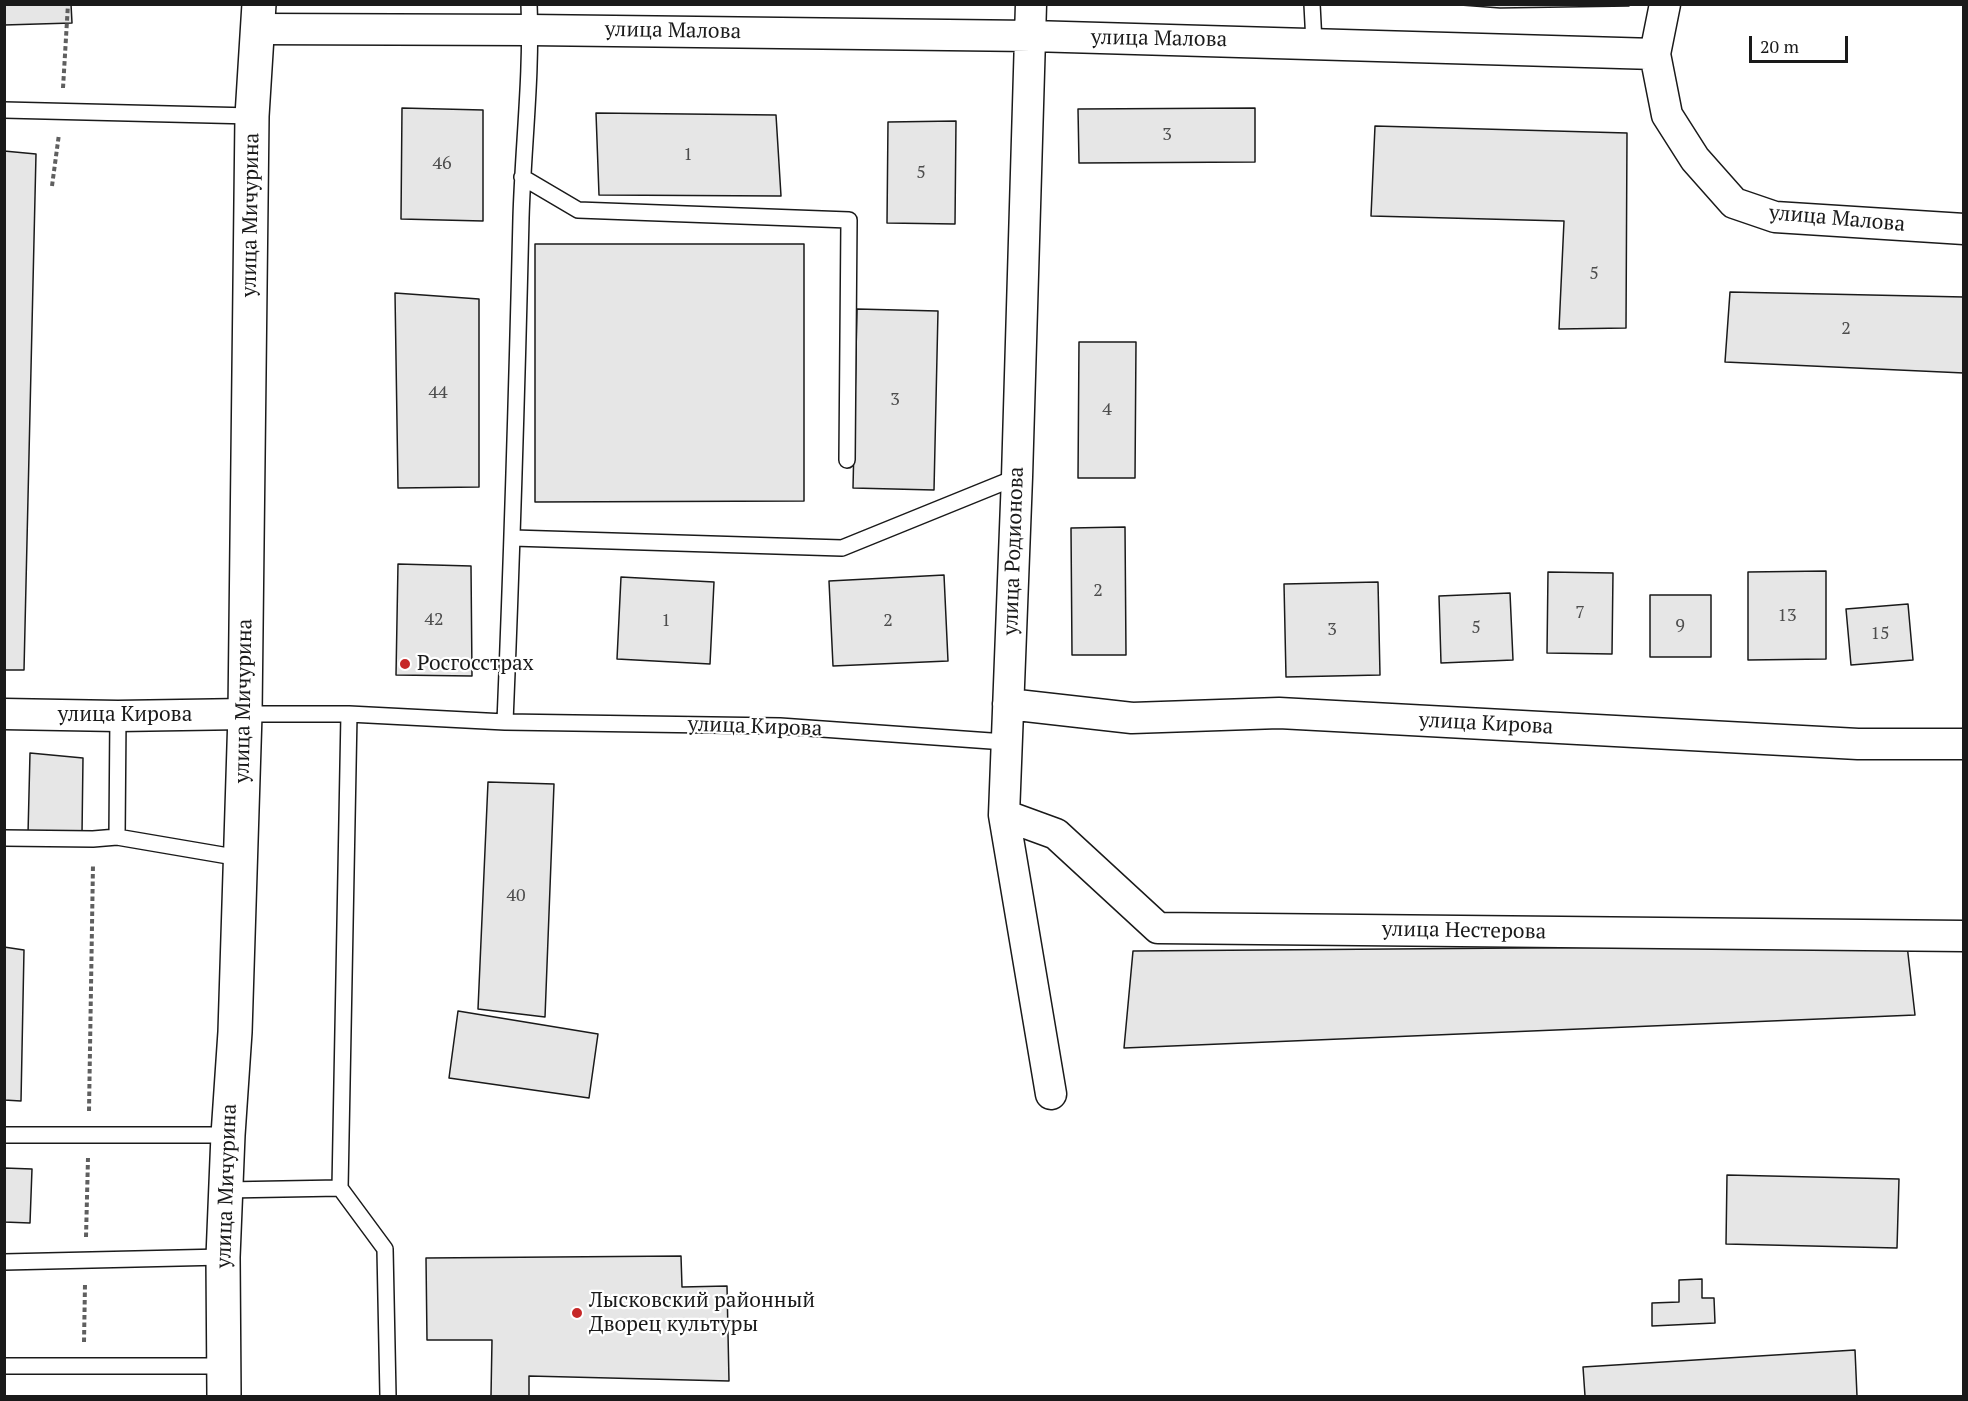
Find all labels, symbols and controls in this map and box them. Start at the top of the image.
street label: улица Малова [605,17,741,45]
scale bar [1752,24,1851,62]
street label: улица Малова [1091,25,1227,53]
text: 20 m [1760,34,1799,58]
house number: 3 [1162,124,1172,146]
street label: улица Мичурина [237,133,265,297]
house number: 1 [683,144,693,166]
house number: 46 [432,153,452,175]
house number: 5 [916,162,926,184]
street label: улица Малова [1768,200,1906,238]
house number: 5 [1589,263,1599,285]
house number: 2 [1841,318,1851,340]
house number: 44 [428,382,448,404]
house number: 3 [890,389,900,411]
house number: 4 [1102,399,1112,421]
street label: улица Родионова [998,466,1030,636]
house number: 2 [1093,580,1103,602]
house number: 7 [1575,602,1585,624]
house number: 13 [1777,605,1797,627]
house number: 42 [424,609,444,631]
house number: 1 [661,610,671,632]
house number: 2 [883,610,893,632]
house number: 9 [1675,615,1685,637]
house number: 5 [1471,617,1481,639]
street label: улица Мичурина [230,619,258,783]
house number: 3 [1327,619,1337,641]
house number: 15 [1870,623,1890,645]
place label: Росгосстрах [417,651,534,677]
marker: Росгосстрах [398,657,412,671]
street label: улица Кирова [58,702,192,728]
street label: улица Кирова [1418,708,1554,740]
street label: улица Кирова [687,712,823,742]
house number: 40 [506,885,526,907]
street label: улица Нестерова [1382,917,1546,945]
street label: улица Мичурина [212,1103,242,1269]
place label: Лысковский районный Дворец культуры [589,1288,815,1338]
marker: Лысковский районный Дворец культуры [570,1306,584,1320]

